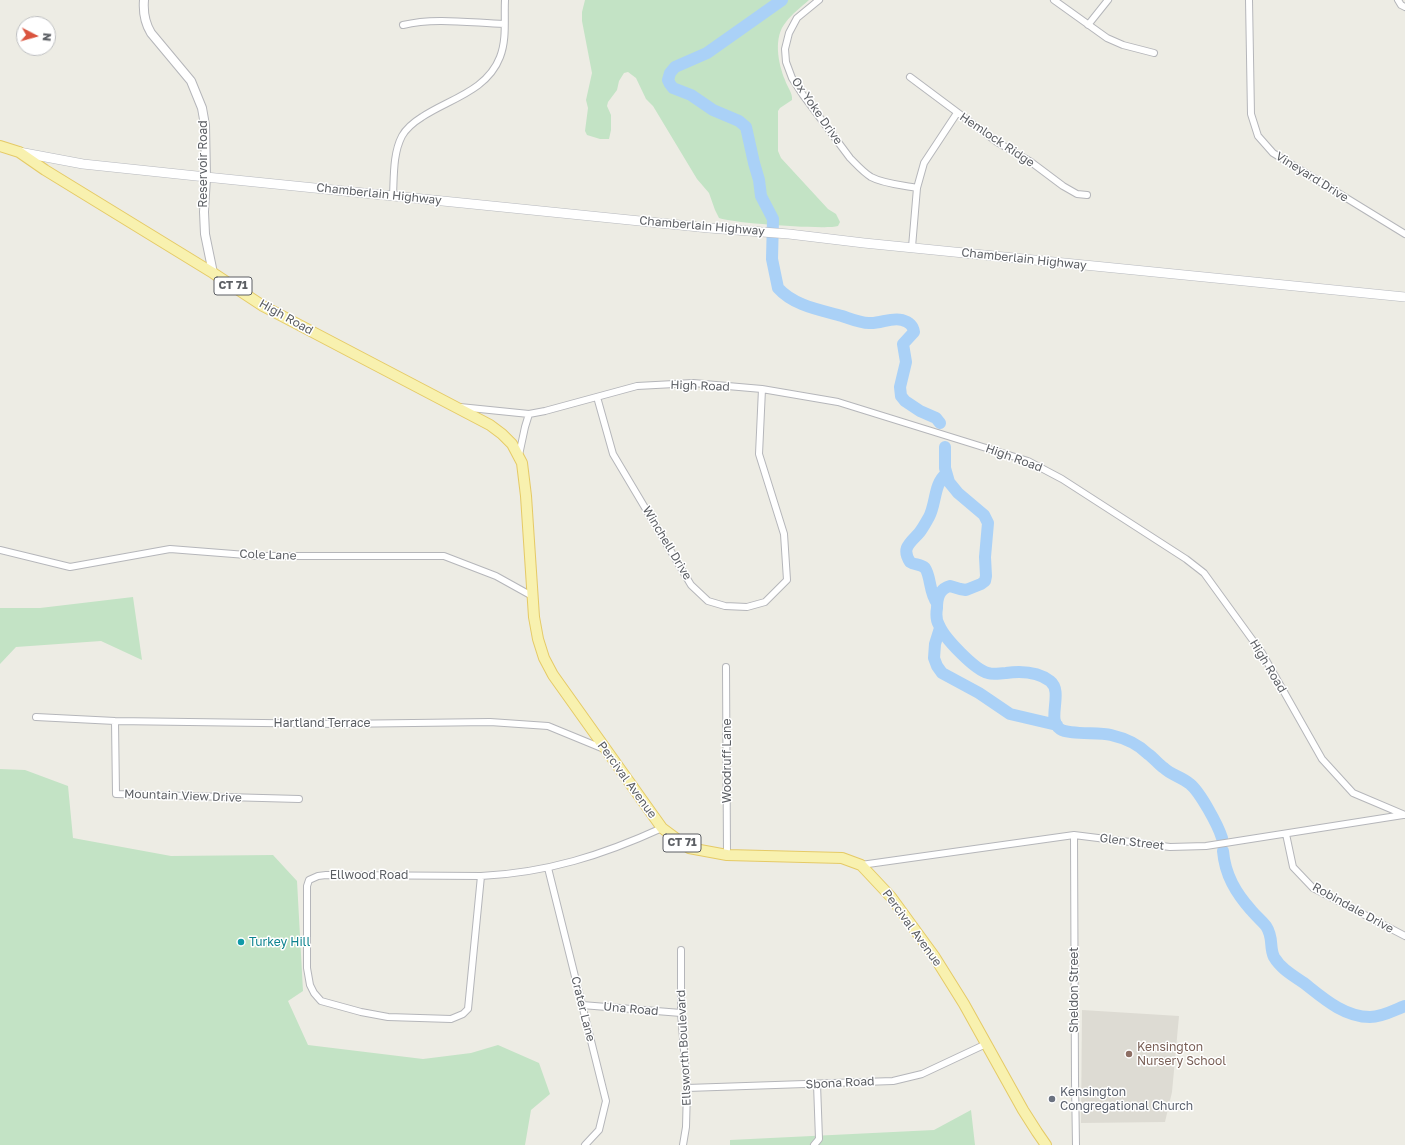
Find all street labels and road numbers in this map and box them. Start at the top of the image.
street label: Ox Yoke Drive [789,75,845,147]
street label: Hemlock Ridge [957,110,1037,170]
street label: Reservoir Road [196,120,210,208]
street label: Vineyard Drive [1273,149,1351,205]
street label: Chamberlain Highway [316,180,442,208]
street label: Chamberlain Highway [639,213,765,239]
street label: Chamberlain Highway [961,245,1087,273]
road number: CT 71 [214,277,252,295]
street label: High Road [256,296,316,338]
street label: High Road [670,378,730,394]
street label: High Road [984,441,1044,475]
street label: Winchell Drive [639,504,695,582]
street label: Cole Lane [239,547,297,563]
street label: High Road [1247,637,1289,695]
street label: Hartland Terrace [274,716,370,730]
street label: Woodruff Lane [720,719,734,803]
street label: Percival Avenue [594,739,660,821]
street label: Mountain View Drive [124,787,242,805]
street label: Glen Street [1099,831,1165,853]
road number: CT 71 [663,834,701,852]
street label: Ellwood Road [330,868,408,882]
street label: Robindale Drive [1310,880,1396,936]
street label: Percival Avenue [879,887,945,969]
street label: Sheldon Street [1067,947,1081,1033]
street label: Crater Lane [568,975,598,1043]
street label: Ellsworth Boulevard [674,990,694,1106]
street label: Una Road [603,999,659,1019]
street label: Sbona Road [805,1074,875,1092]

